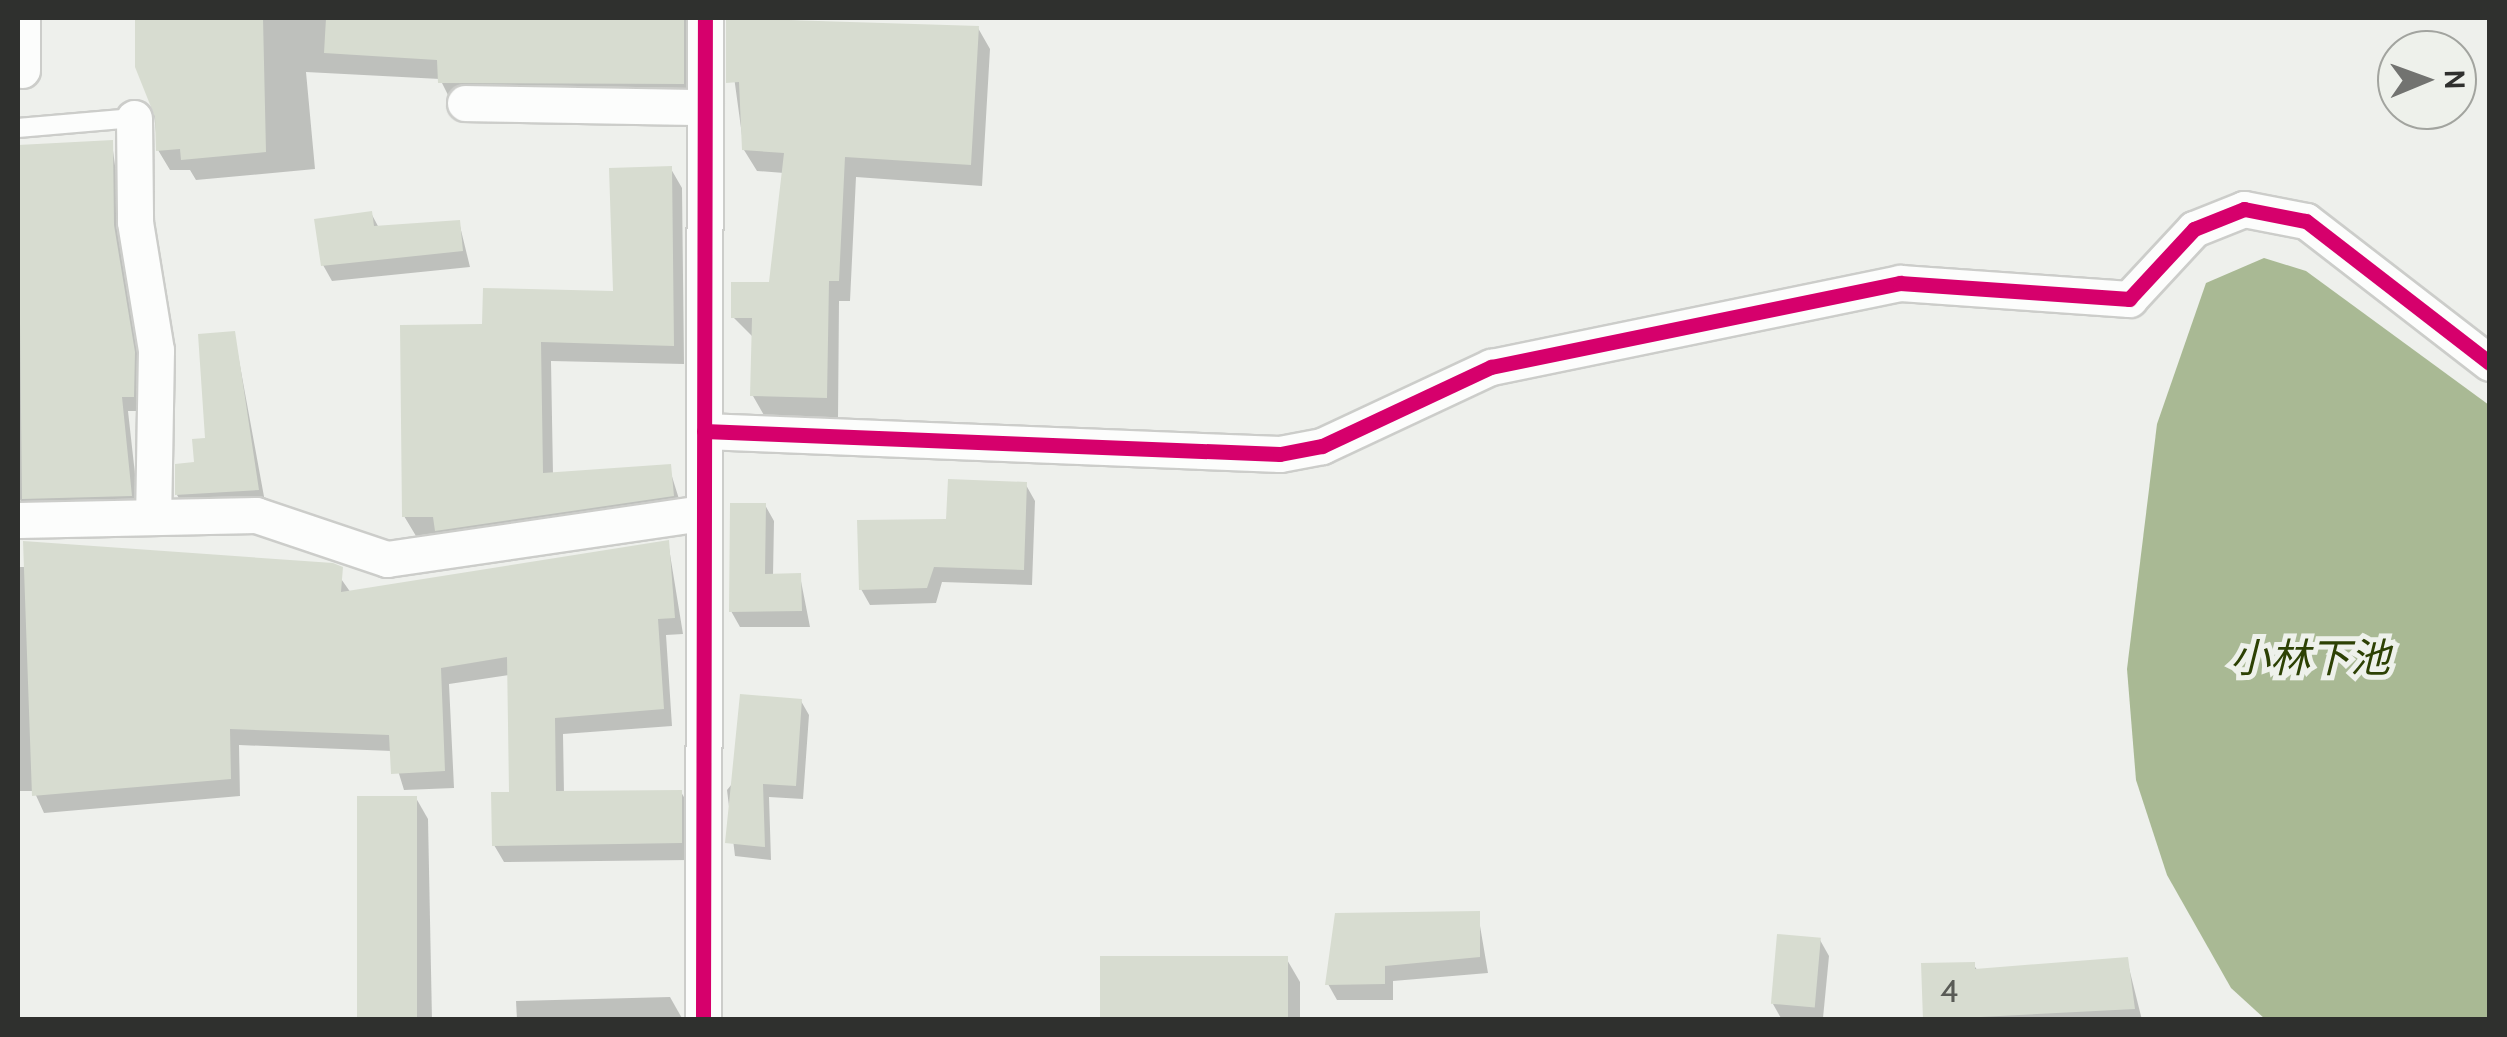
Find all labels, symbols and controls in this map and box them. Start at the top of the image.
north arrow [2377,30,2477,130]
text: N [2438,69,2472,90]
water label: 小林下池 [2230,634,2390,682]
house number: 4 [1940,972,1958,1010]

